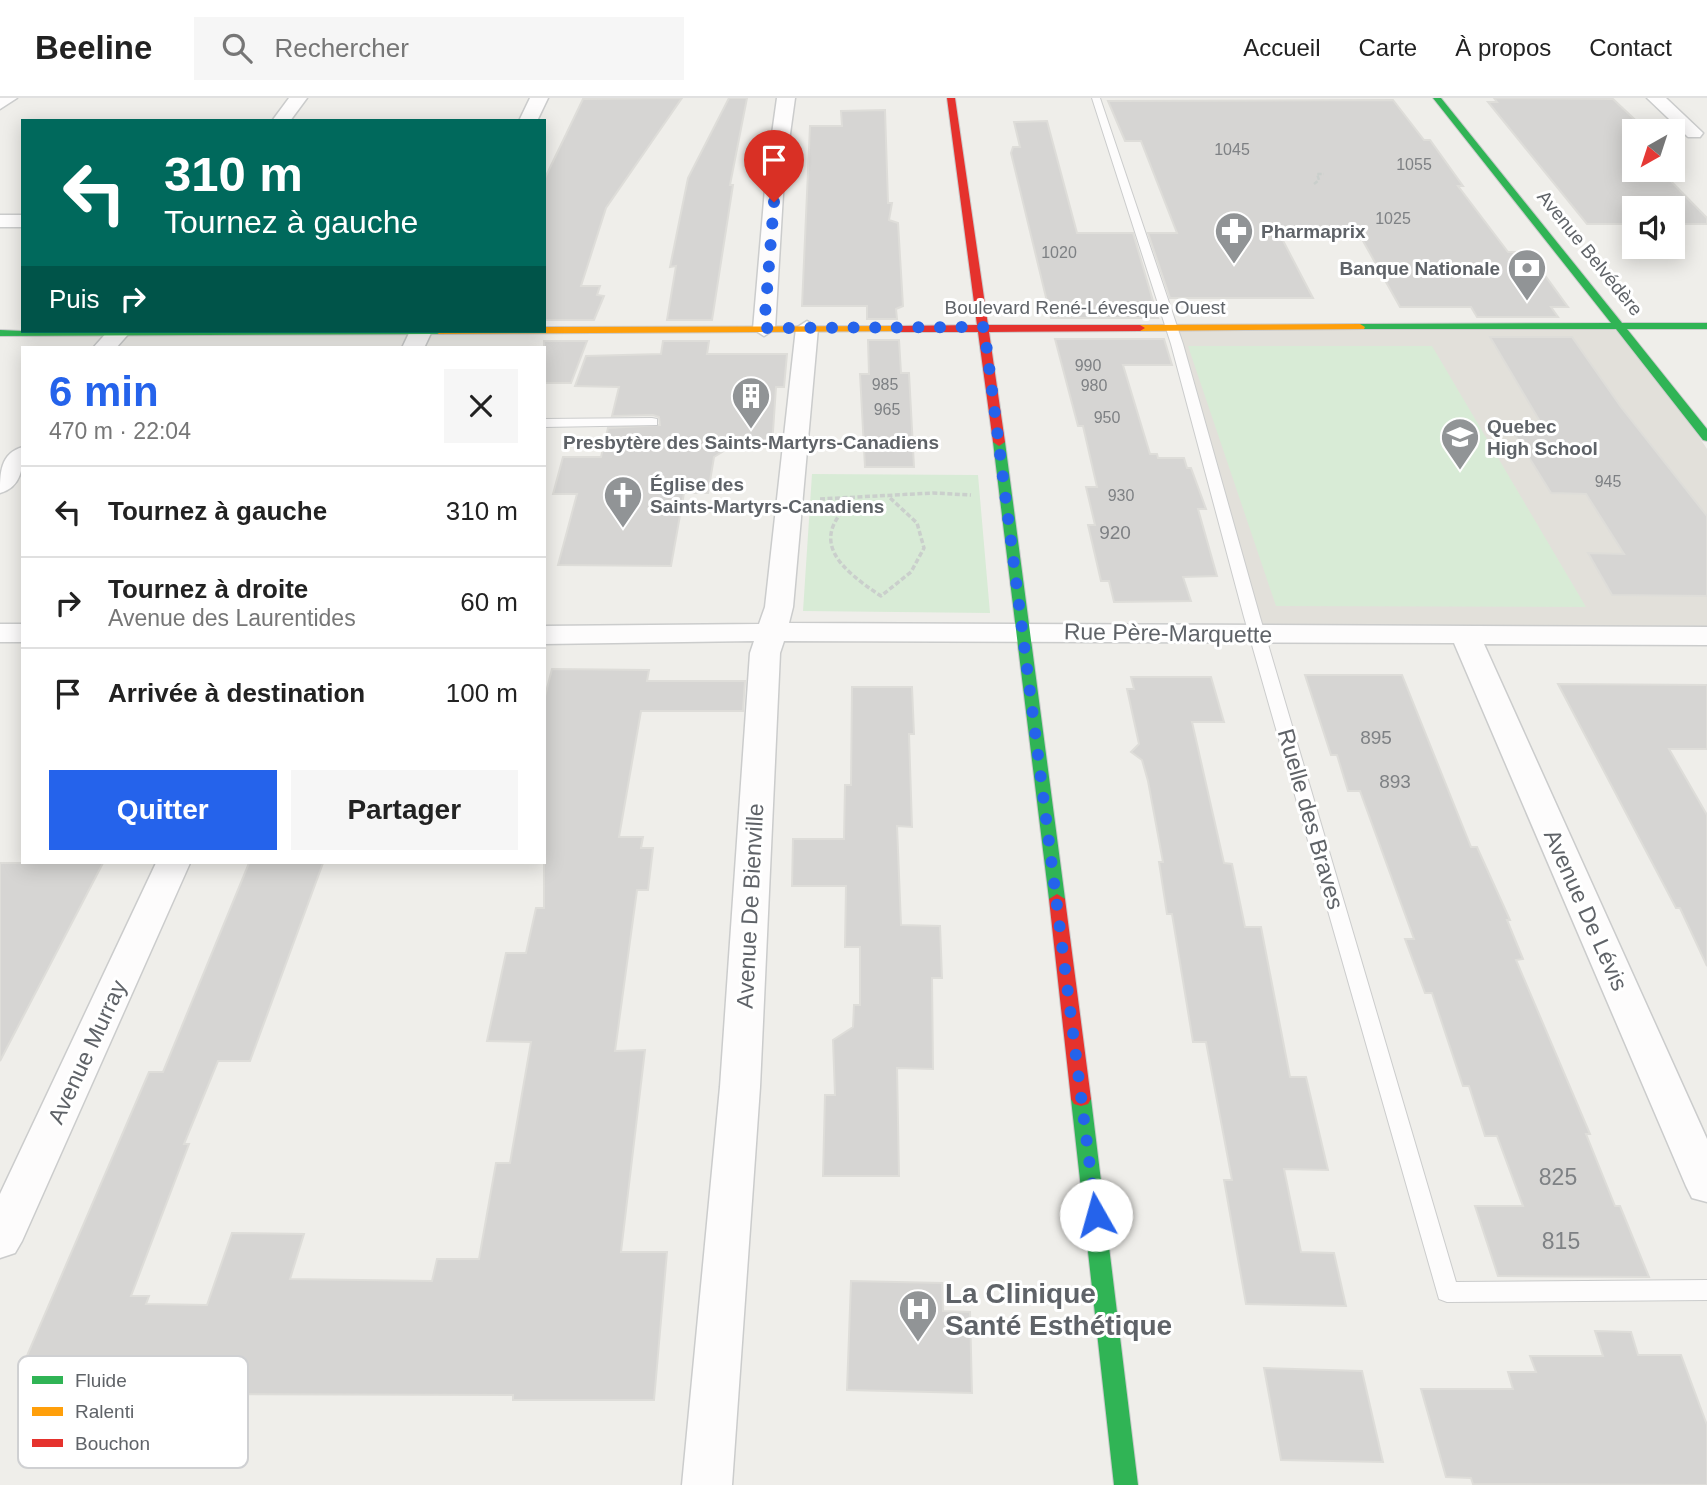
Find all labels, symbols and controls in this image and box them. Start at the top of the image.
search box [194,17,684,80]
text: Beeline [35,29,152,66]
icon: search [218,29,256,67]
text: Rechercher [274,33,409,63]
text: Accueil [1243,34,1321,61]
text: Carte [1359,34,1417,61]
text: À propos [1455,34,1551,61]
text: Contact [1589,34,1672,61]
north arrow [1622,119,1685,182]
map controls [1622,119,1685,259]
pin [744,130,804,202]
icon: arrive [755,141,793,179]
house number: 1045 [1214,141,1250,158]
icon: left [49,147,140,238]
text: 310 m [164,147,303,201]
house number: 1055 [1396,156,1432,173]
street label: Avenue Belvédère [1533,186,1647,320]
button: sound [1622,196,1685,259]
text: Tournez à gauche [164,204,418,240]
pharmacy icon: Pharmaprix [1213,210,1255,265]
house number: 1025 [1375,210,1411,227]
place label: Pharmaprix [1261,221,1366,242]
house number: 1020 [1041,244,1077,261]
bank icon: Banque Nationale [1506,247,1548,302]
place label: Banque Nationale [1340,258,1500,279]
icon: right [114,280,152,318]
text: Puis [49,284,100,314]
street label: Boulevard René-Lévesque Ouest [945,297,1226,318]
house number: 990 [1075,357,1101,374]
text: 6 min [49,368,159,415]
button: close [444,369,518,443]
building icon: Presbytère des Saints-Martyrs-Canadiens [730,375,772,430]
house number: 985 [872,376,898,393]
house number: 980 [1081,377,1107,394]
house number: 965 [874,401,900,418]
house number: 950 [1094,409,1120,426]
school or university icon: Quebec High School [1439,416,1481,471]
place label: Quebec High School [1487,416,1598,459]
text: 470 m · 22:04 [49,418,191,444]
place label: Presbytère des Saints-Martyrs-Canadiens [563,432,939,453]
house number: 945 [1595,473,1621,490]
church icon: Église des Saints-Martyrs-Canadiens [602,474,644,529]
place label: Église des Saints-Martyrs-Canadiens [650,474,884,517]
house number: 930 [1108,487,1134,504]
icon: left [49,493,87,531]
text: Tournez à gauche [108,496,327,526]
text: 310 m [446,496,518,526]
house number: 920 [1099,522,1131,543]
text: Tournez à droite [108,574,308,604]
icon: right [49,584,87,622]
text: 60 m [460,587,518,617]
text: Avenue des Laurentides [108,605,356,631]
street label: Rue Père-Marquette [1064,618,1272,648]
icon: arrive [49,675,87,713]
text: Arrivée à destination [108,678,365,708]
text: 100 m [446,678,518,708]
street label: Ruelle des Braves [1273,726,1349,912]
house number: 895 [1360,727,1392,748]
button: Quitter [49,770,277,850]
button: Partager [291,770,518,850]
house number: 893 [1379,771,1411,792]
street label: Avenue De Bienville [732,803,768,1009]
street label: Avenue De Lévis [1539,825,1633,995]
street label: Avenue Murray [42,976,132,1128]
house number: 825 [1539,1164,1577,1190]
position arrow [1059,1178,1133,1252]
house number: 815 [1542,1228,1580,1254]
place label: La Clinique Santé Esthétique [945,1278,1172,1341]
hospital icon: La Clinique Santé Esthétique [897,1288,939,1343]
legend [18,1356,248,1468]
text: Fluide [75,1370,127,1391]
text: Ralenti [75,1401,134,1422]
text: Bouchon [75,1433,150,1454]

